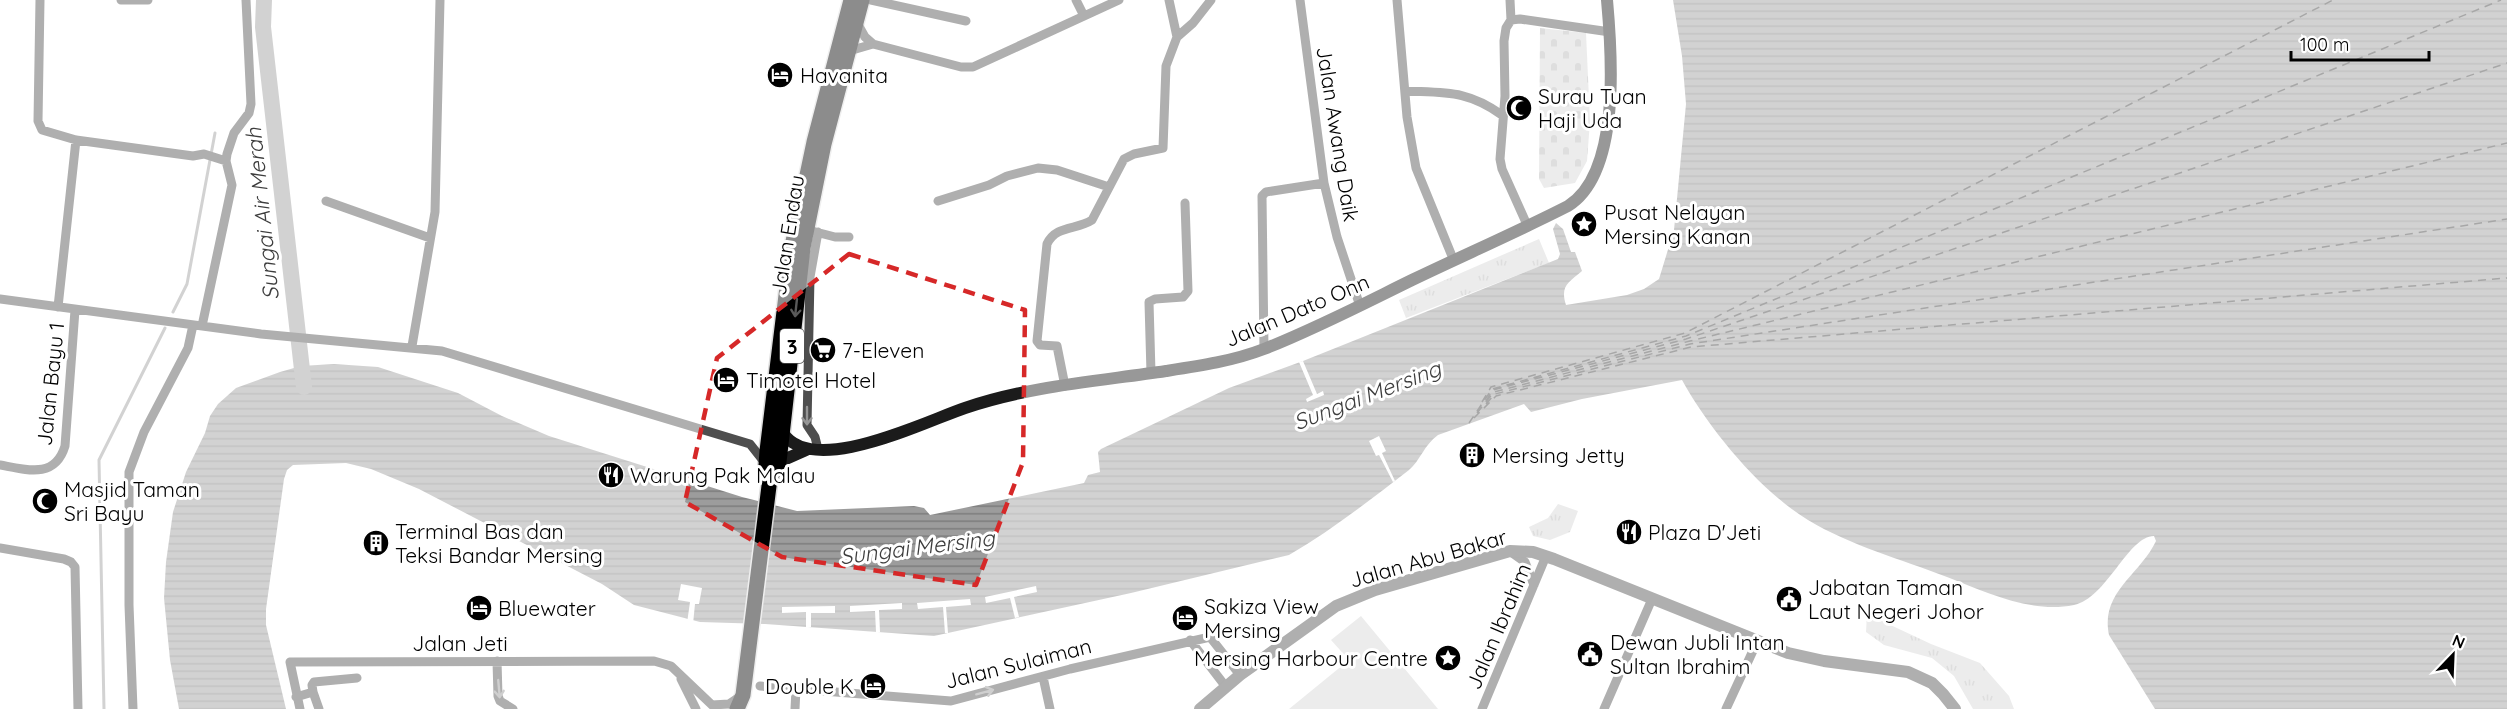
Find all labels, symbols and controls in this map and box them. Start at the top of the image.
scale bar [2291,24,2429,62]
text: 100 m [2300,33,2349,56]
street label: Jalan Awang Daik [1311,45,1365,223]
hotel icon: Havanita [765,60,795,90]
place label: Havanita [800,62,888,88]
place label: Surau Tuan Haji Uda [1538,83,1647,133]
mosque icon: Surau Tuan Haji Uda [1504,93,1534,123]
water label: Sungai Air Merah [239,126,285,302]
street label: Jalan Endau [765,173,809,297]
place label: Pusat Nelayan Mersing Kanan [1604,199,1751,249]
place icon: Pusat Nelayan Mersing Kanan [1569,209,1599,239]
street label: Jalan Dato Onn [1221,268,1373,352]
one-way arrow [790,298,801,318]
street label: Jalan Bayu 1 [31,321,69,447]
road number: 3 [780,329,804,363]
supermarket icon: 7-Eleven [808,335,838,365]
place label: 7-Eleven [842,337,924,363]
water label: Sungai Mersing [1289,354,1446,436]
hotel icon: Timotel Hotel [711,365,741,395]
place label: Timotel Hotel [746,367,876,393]
one-way arrow [801,405,813,425]
building icon: Mersing Jetty [1457,440,1487,470]
place label: Mersing Jetty [1492,442,1625,468]
restaurant icon: Warung Pak Malau [596,460,626,490]
place label: Warung Pak Malau [630,462,815,488]
place label: Masjid Taman Sri Bayu [64,476,200,526]
mosque icon: Masjid Taman Sri Bayu [30,486,60,516]
restaurant icon: Plaza D'Jeti [1614,517,1644,547]
place label: Terminal Bas dan Teksi Bandar Mersing [395,518,603,568]
place label: Plaza D'Jeti [1648,519,1761,545]
water label: Sungai Mersing [838,523,997,570]
street label: Jalan Abu Bakar [1346,523,1510,593]
building icon: Terminal Bas dan Teksi Bandar Mersing [361,528,391,558]
street label: Jalan Ibrahim [1460,559,1536,693]
place label: Jabatan Taman Laut Negeri Johor [1808,574,1984,624]
public building icon: Jabatan Taman Laut Negeri Johor [1774,584,1804,614]
hotel icon: Bluewater [464,593,494,623]
place label: Sakiza View Mersing [1204,593,1319,643]
place label: Bluewater [498,595,596,621]
hotel icon: Sakiza View Mersing [1170,603,1200,633]
north arrow [2423,625,2483,685]
place label: Dewan Jubli Intan Sultan Ibrahim [1610,629,1785,679]
street label: Jalan Jeti [412,630,508,656]
text: N [2450,630,2468,653]
street label: Jalan Sulaiman [942,632,1094,694]
public building icon: Dewan Jubli Intan Sultan Ibrahim [1575,639,1605,669]
place icon: Mersing Harbour Centre [1433,643,1463,673]
place label: Mersing Harbour Centre [1194,645,1428,671]
hotel icon: Double K [858,671,888,701]
place label: Double K [765,673,854,699]
one-way arrow [493,678,504,698]
one-way arrow [975,686,994,698]

